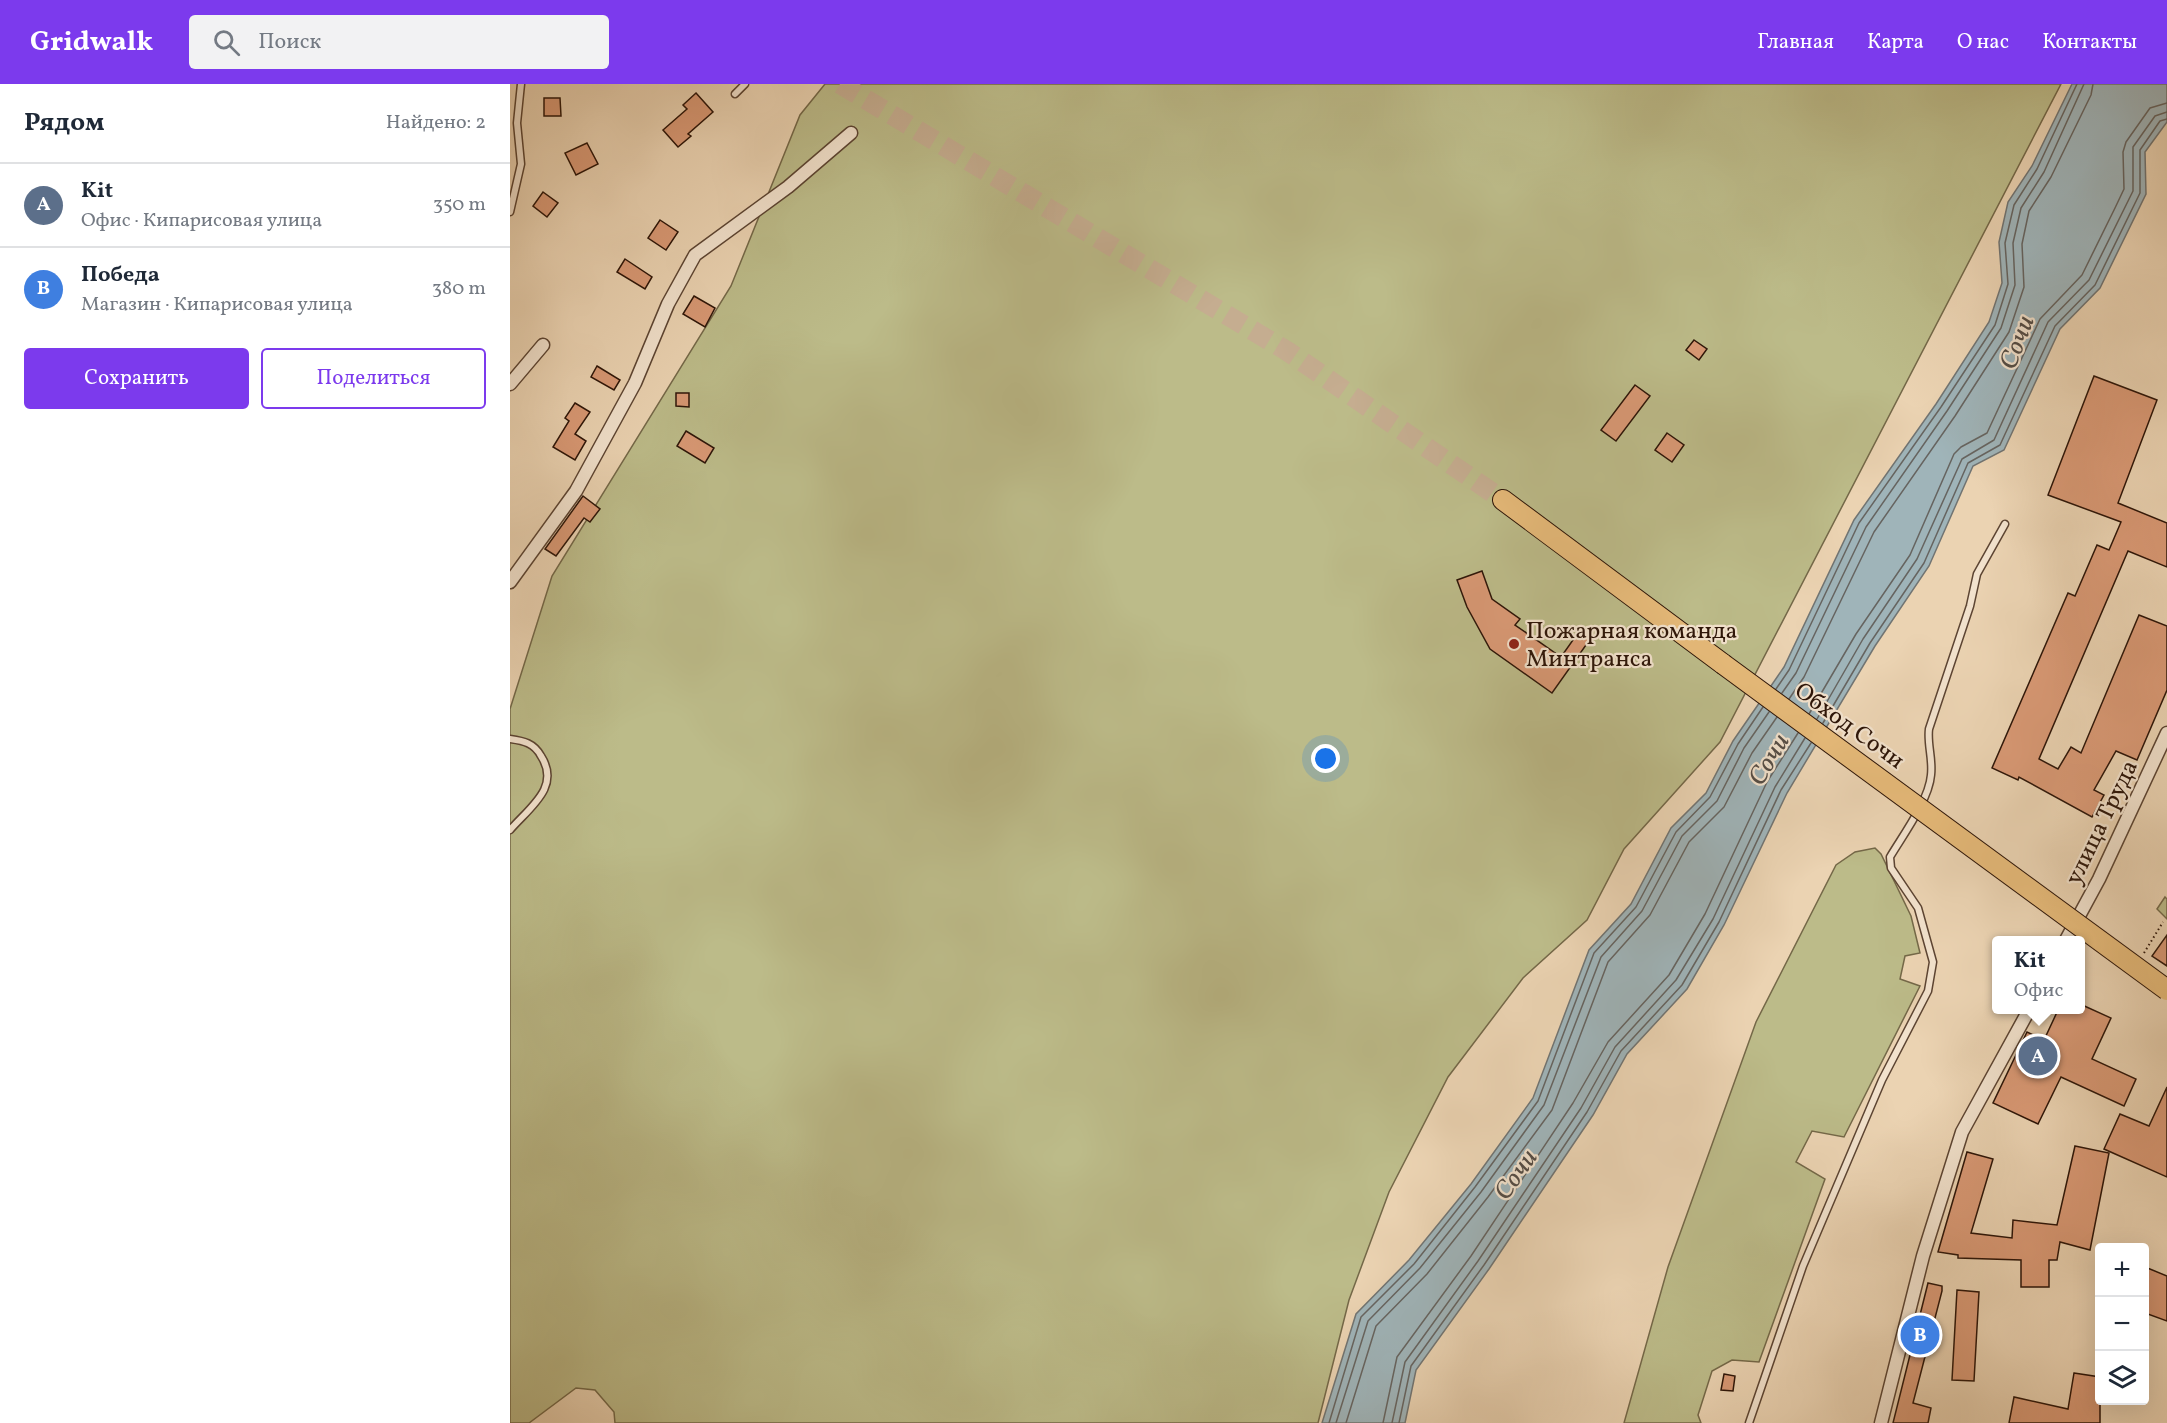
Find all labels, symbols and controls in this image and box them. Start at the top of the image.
search box [189,15,609,69]
text: Gridwalk [30,23,153,62]
icon: search [210,26,243,59]
text: Поиск [258,27,321,58]
text: Главная [1757,28,1834,57]
text: Карта [1867,28,1924,57]
text: О нас [1957,28,2009,57]
text: Контакты [2042,28,2137,57]
text: Рядом [24,105,104,141]
text: Найдено: 2 [386,109,486,137]
text: Kit [81,176,113,207]
text: A [36,191,51,219]
text: 350 m [433,191,486,219]
text: Офис · Кипарисовая улица [81,207,322,235]
text: Победа [81,260,160,291]
text: B [37,275,50,303]
text: 380 m [432,275,486,303]
text: Магазин · Кипарисовая улица [81,291,353,319]
water label: Сочи [1991,311,2045,375]
button: Сохранить [24,348,249,409]
button: Поделиться [261,348,486,409]
place label: Пожарная команда Минтранса [1526,615,1737,677]
marker: Пожарная команда Минтранса [1507,637,1521,651]
street label: Обход Сочи [1787,675,1911,778]
water label: Сочи [1740,727,1799,793]
your location [1311,744,1340,773]
street label: улица Труда [2058,755,2148,891]
popup [1992,936,2085,1014]
text: Kit [2014,946,2046,977]
text: Офис [2014,977,2063,1005]
pin: A [2018,1034,2057,1078]
water label: Сочи [1486,1142,1547,1208]
map controls [2095,1243,2149,1405]
button: + [2095,1243,2149,1297]
button: − [2095,1297,2149,1351]
pin: B [1900,1312,1940,1358]
button: layers [2095,1351,2149,1405]

